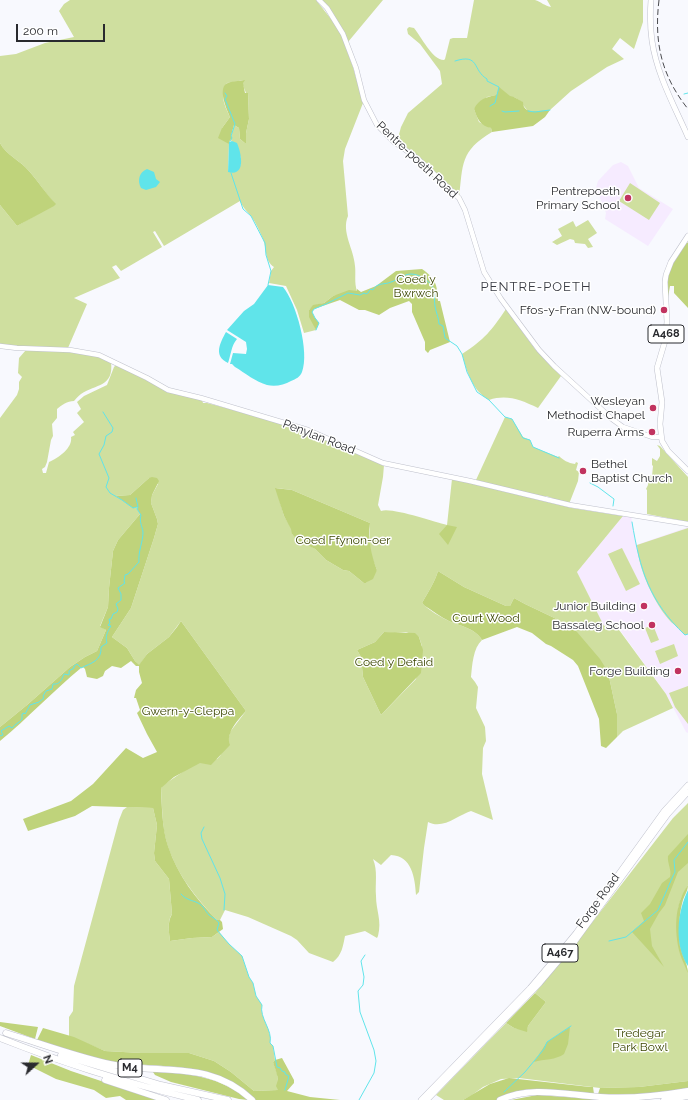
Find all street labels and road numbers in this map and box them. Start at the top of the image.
street label: Pentre-poeth Road [373,119,461,201]
road number: A468 [648,325,684,343]
street label: Penylan Road [281,417,357,457]
street label: Forge Road [573,871,623,931]
road number: A467 [542,944,578,962]
road number: M4 [118,1059,142,1077]

